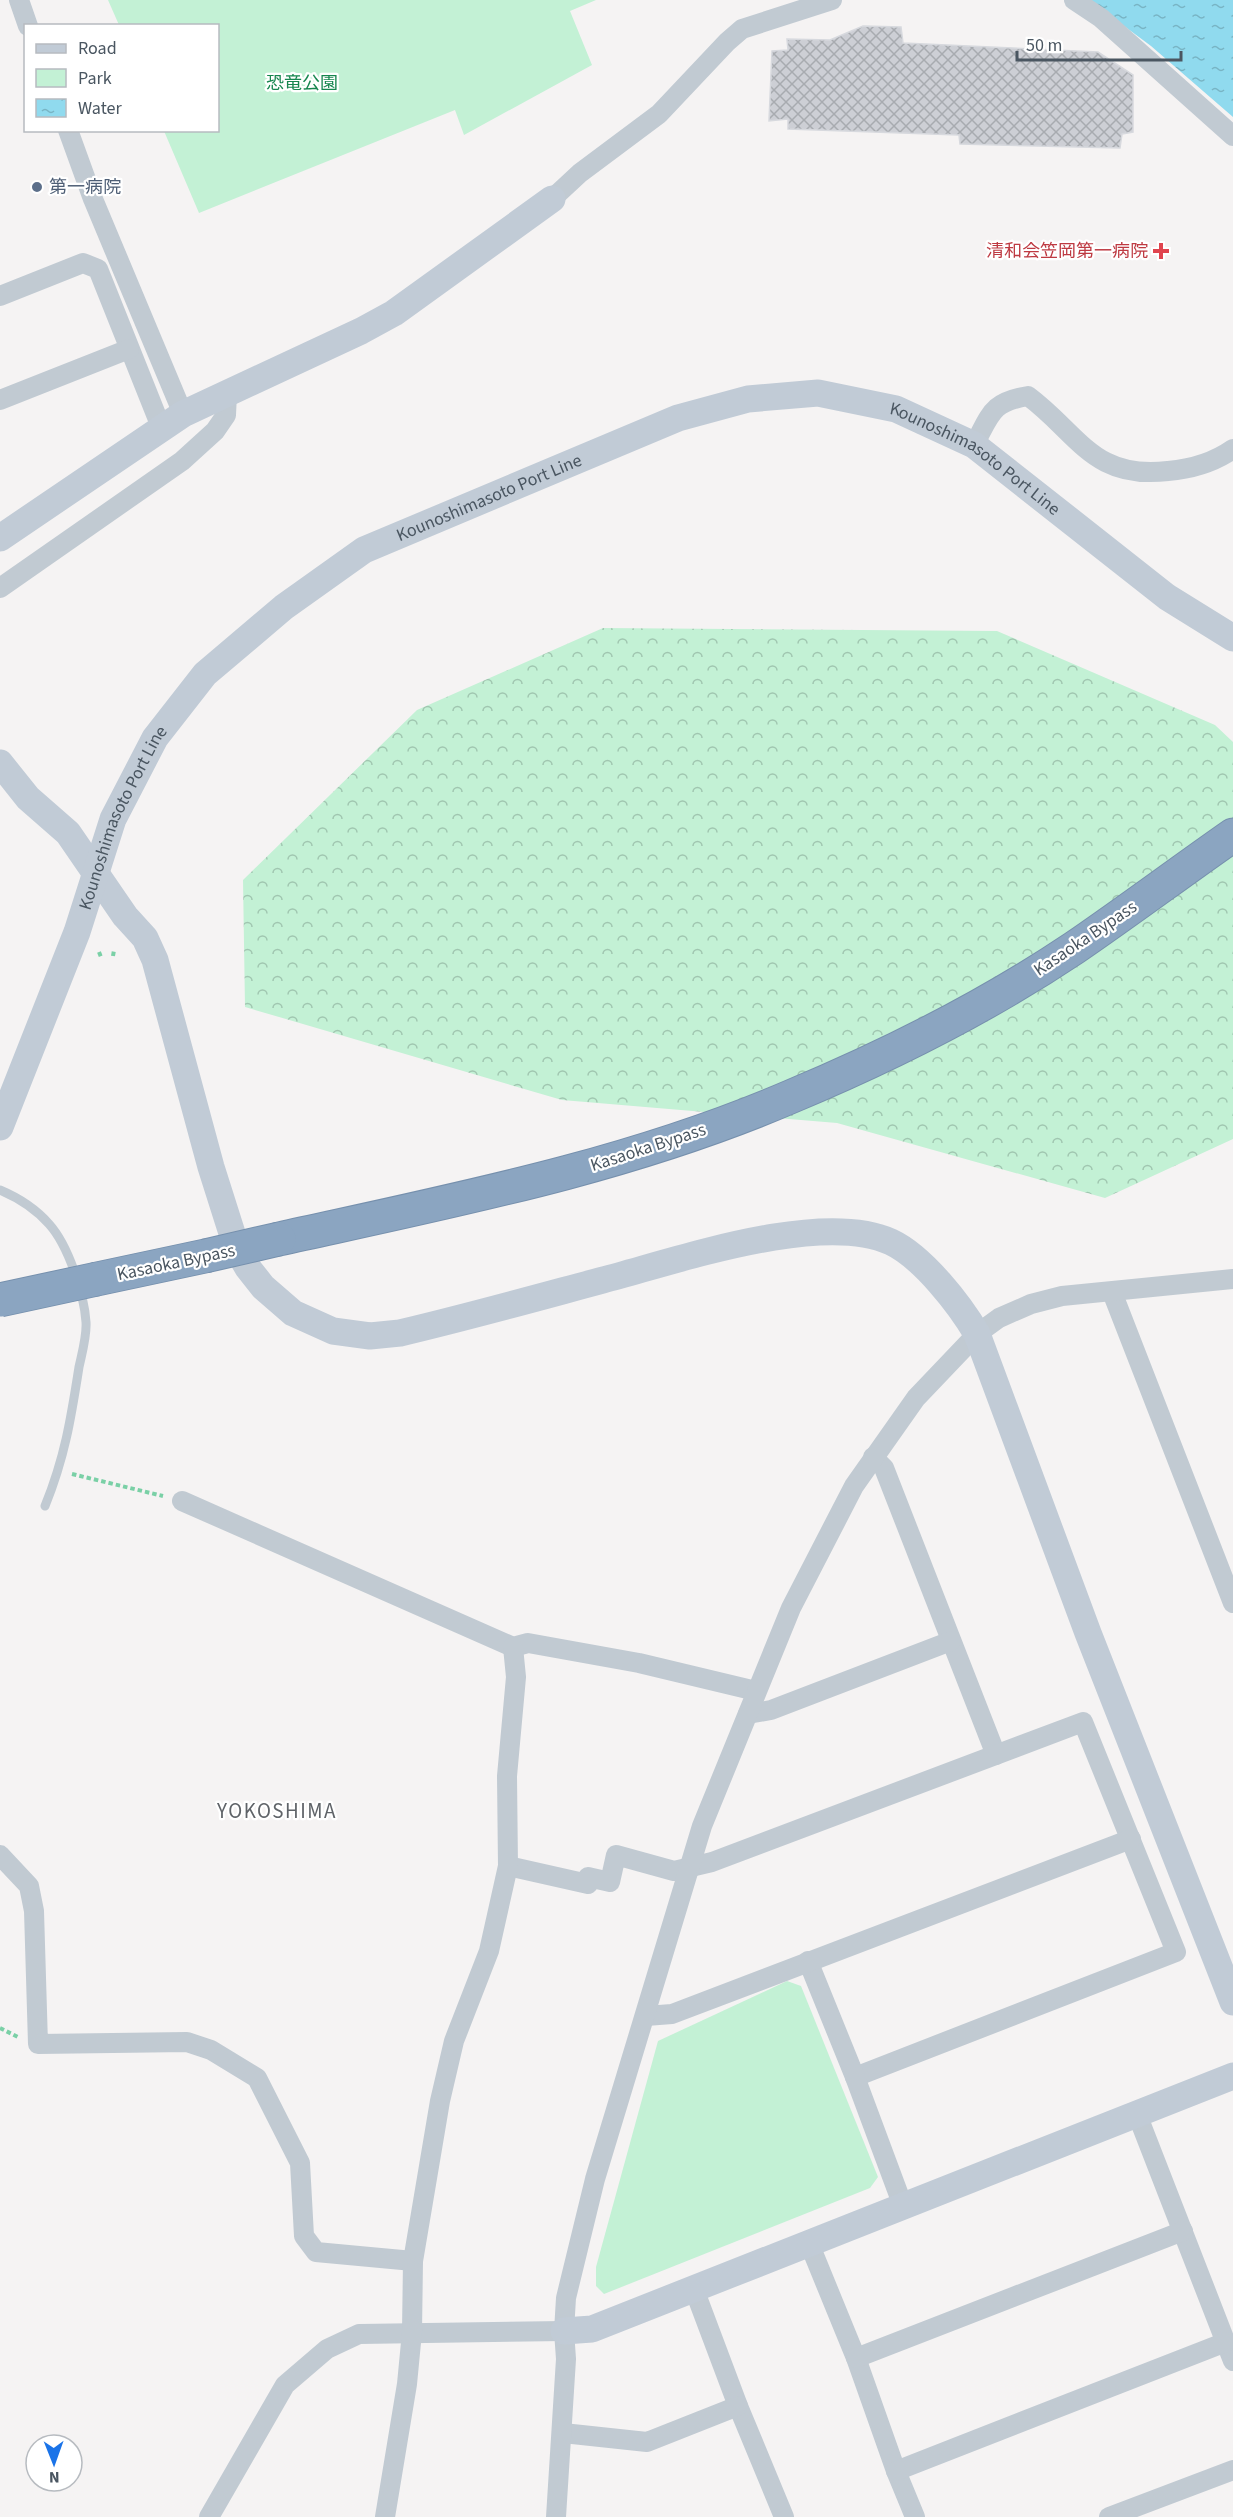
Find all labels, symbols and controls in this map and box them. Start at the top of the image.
legend [24,24,219,132]
scale bar [1017,24,1180,62]
text: 50 m [1026,33,1062,58]
text: Road [78,36,117,61]
text: Park [78,66,112,91]
park label: 恐竜公園 [266,71,338,96]
text: Water [78,96,122,121]
place label: 第一病院 [49,175,121,200]
marker: 第一病院 [30,180,44,194]
place label: 清和会笠岡第一病院 [986,239,1148,264]
marker: 清和会笠岡第一病院 [1152,242,1170,260]
street label: Kounoshimasoto Port Line [887,396,1066,521]
street label: Kounoshimasoto Port Line [393,448,586,548]
street label: Kounoshimasoto Port Line [73,720,173,913]
street label: Kasaoka Bypass [1029,895,1142,982]
street label: Kasaoka Bypass [587,1117,709,1178]
street label: Kasaoka Bypass [115,1238,237,1287]
district label: YOKOSHIMA [216,1796,337,1826]
north arrow [24,2433,84,2493]
text: N [49,2466,60,2488]

